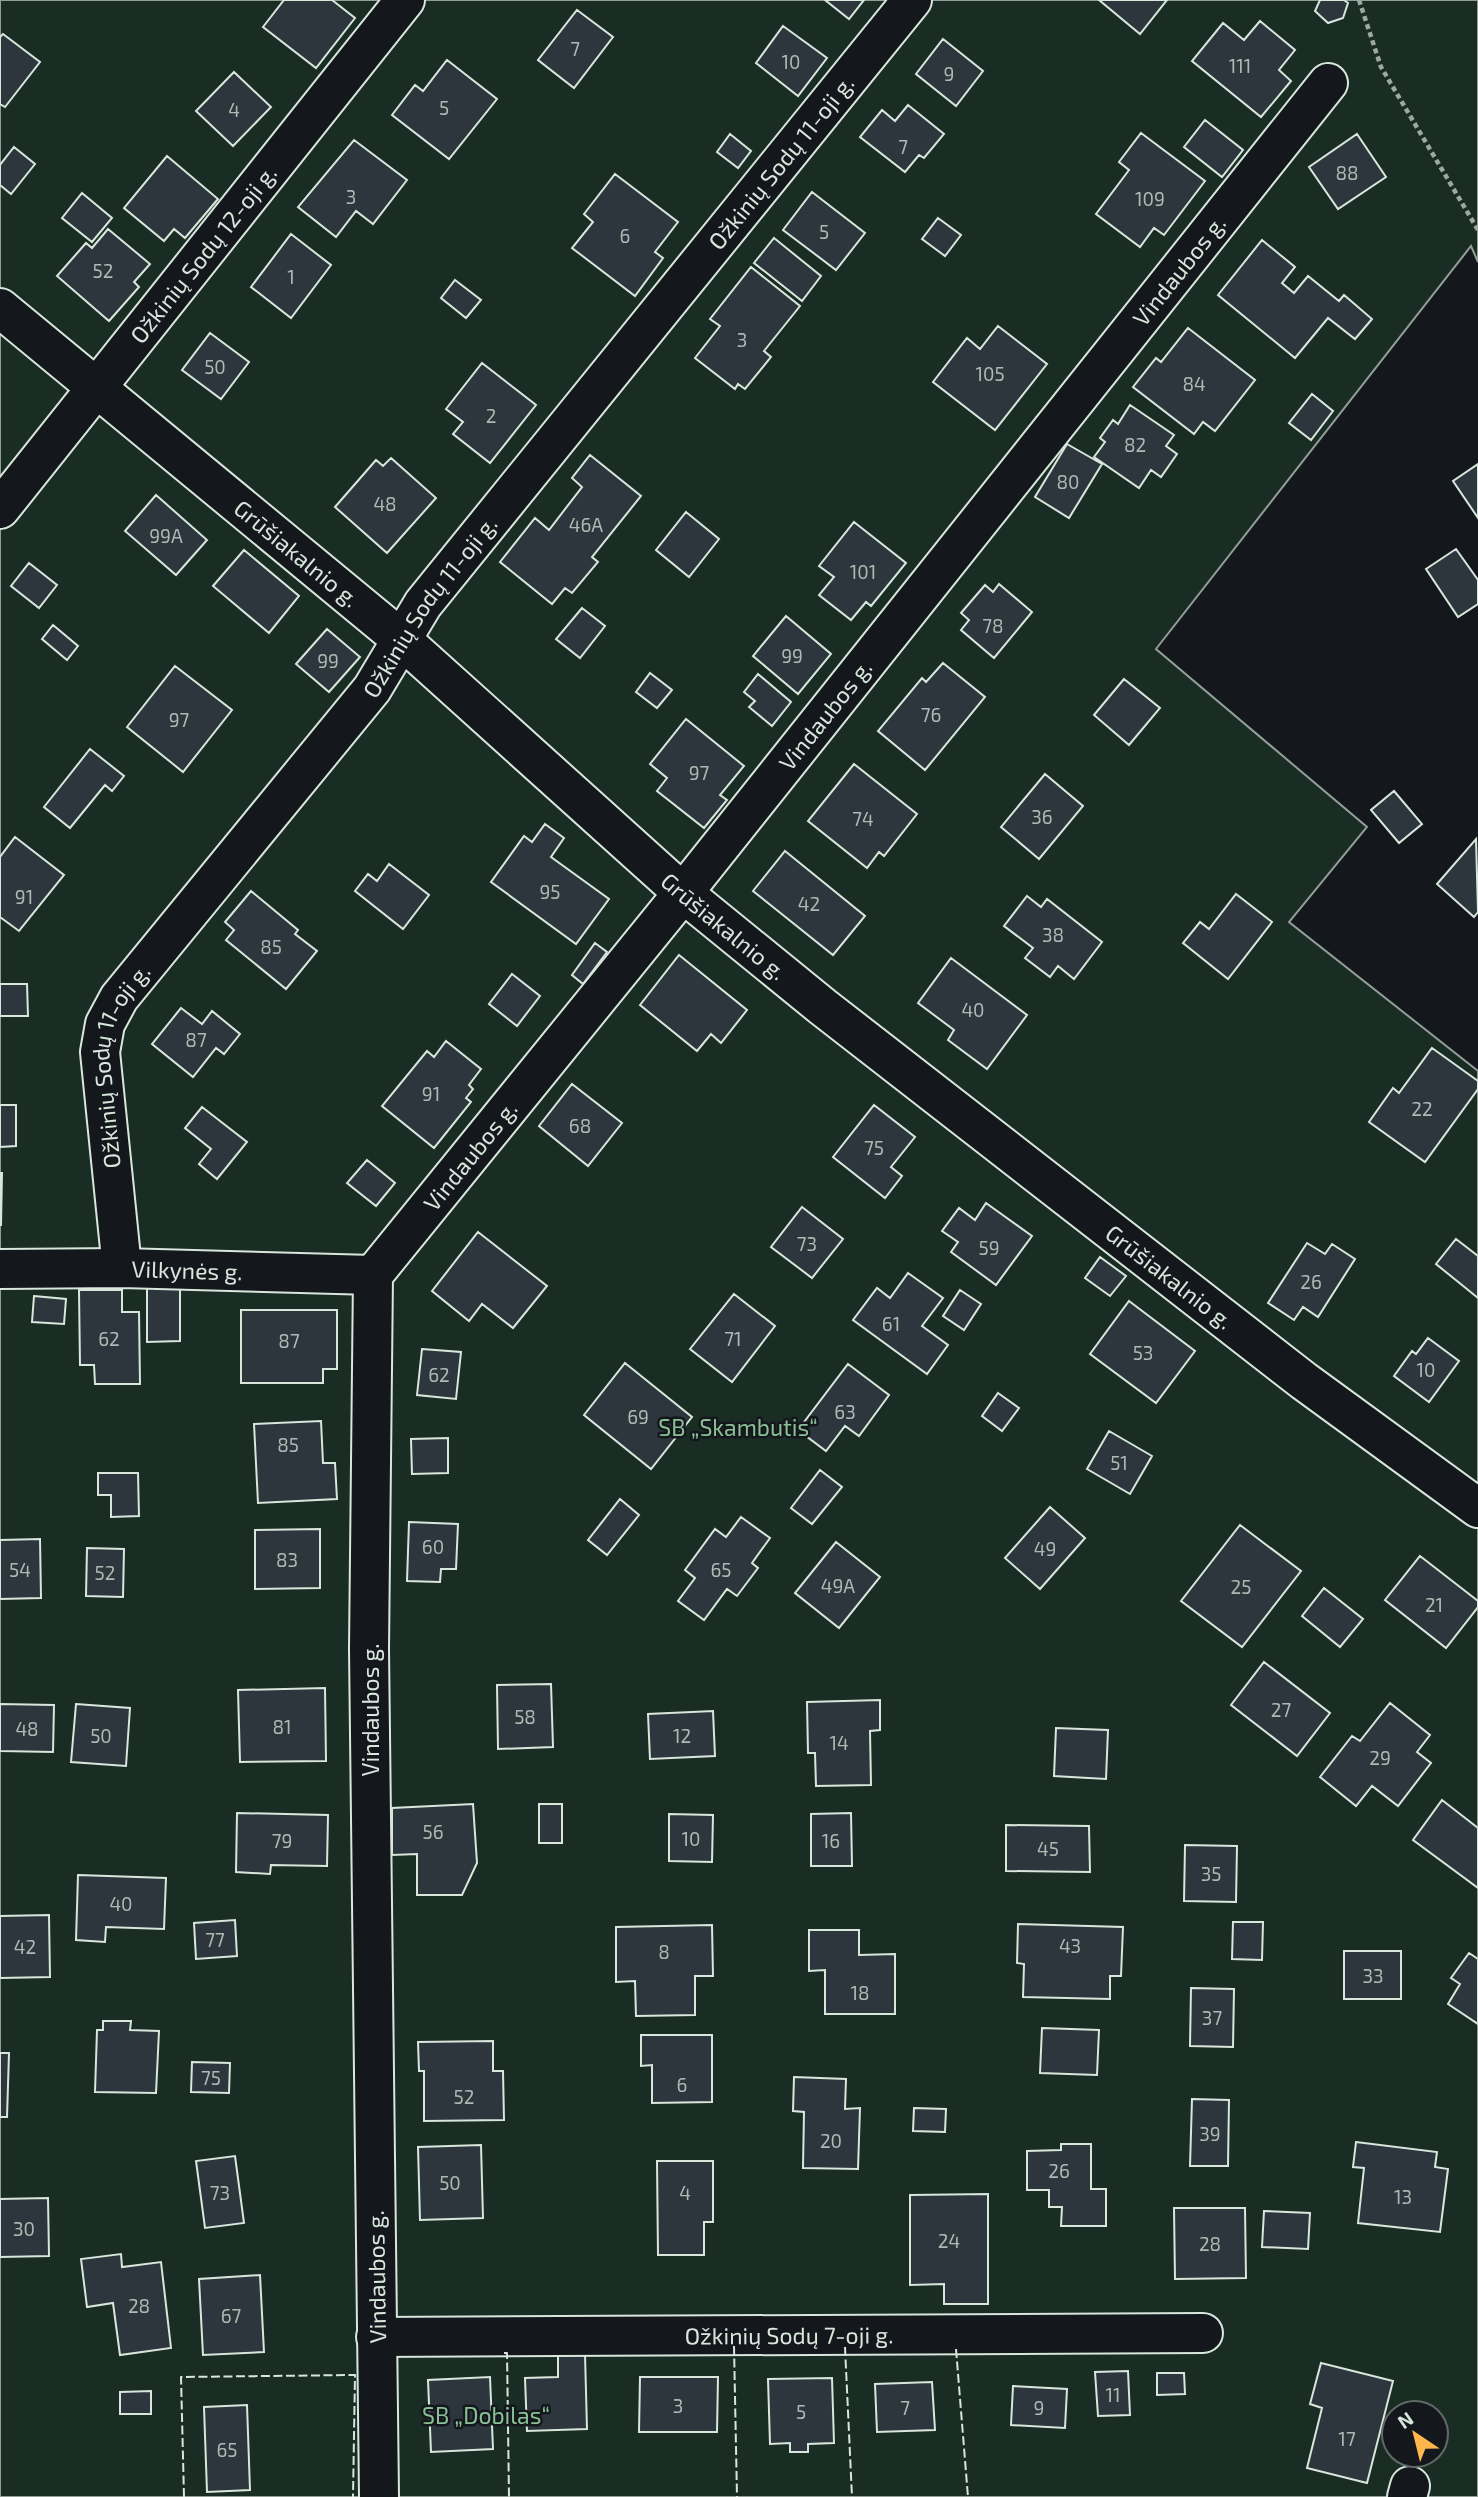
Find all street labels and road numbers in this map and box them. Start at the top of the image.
street label: Ožkinių Sodų 11-oji g. [702,70,859,255]
street label: Ožkinių Sodų 12-oji g. [124,159,282,349]
street label: Vindaubos g. [1126,210,1231,331]
street label: Grūšiakalnio g. [229,493,365,613]
street label: Ožkinių Sodų 11-oji g. [356,510,503,703]
street label: Vindaubos g. [773,654,877,775]
street label: Grūšiakalnio g. [656,866,792,985]
street label: Ožkinių Sodų 11-oji g. [86,958,156,1170]
street label: Vindaubos g. [417,1095,523,1216]
street label: Grūšiakalnio g. [1100,1218,1239,1335]
street label: Vilkynės g. [131,1254,243,1285]
street label: Vindaubos g. [356,1643,384,1777]
street label: Vindaubos g. [361,2210,391,2344]
street label: Ožkinių Sodų 7-oji g. [685,2320,893,2350]

